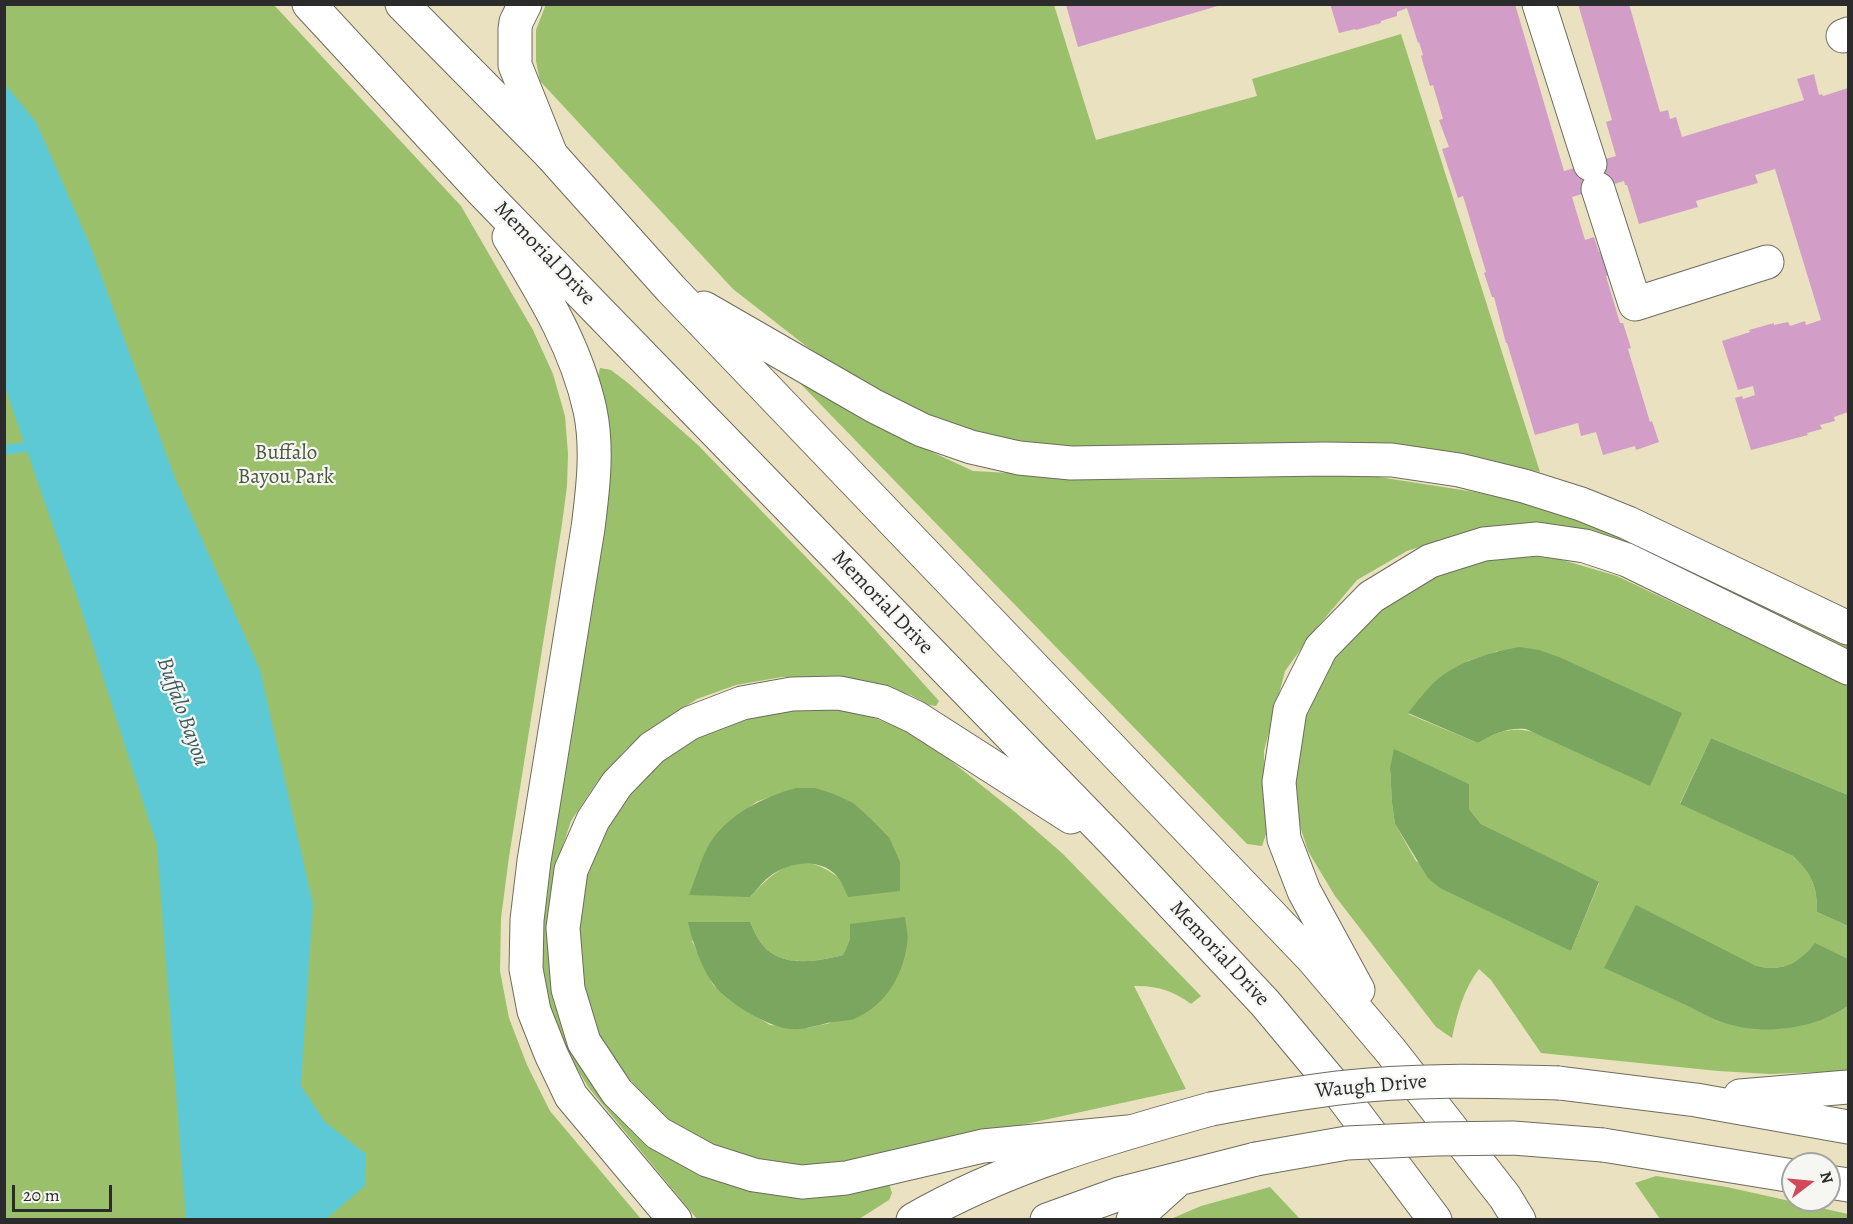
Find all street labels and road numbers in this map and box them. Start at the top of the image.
street label: Memorial Drive [488,197,600,311]
street label: Memorial Drive [826,546,938,660]
street label: Memorial Drive [1164,896,1274,1012]
street label: Waugh Drive [1314,1070,1428,1104]

